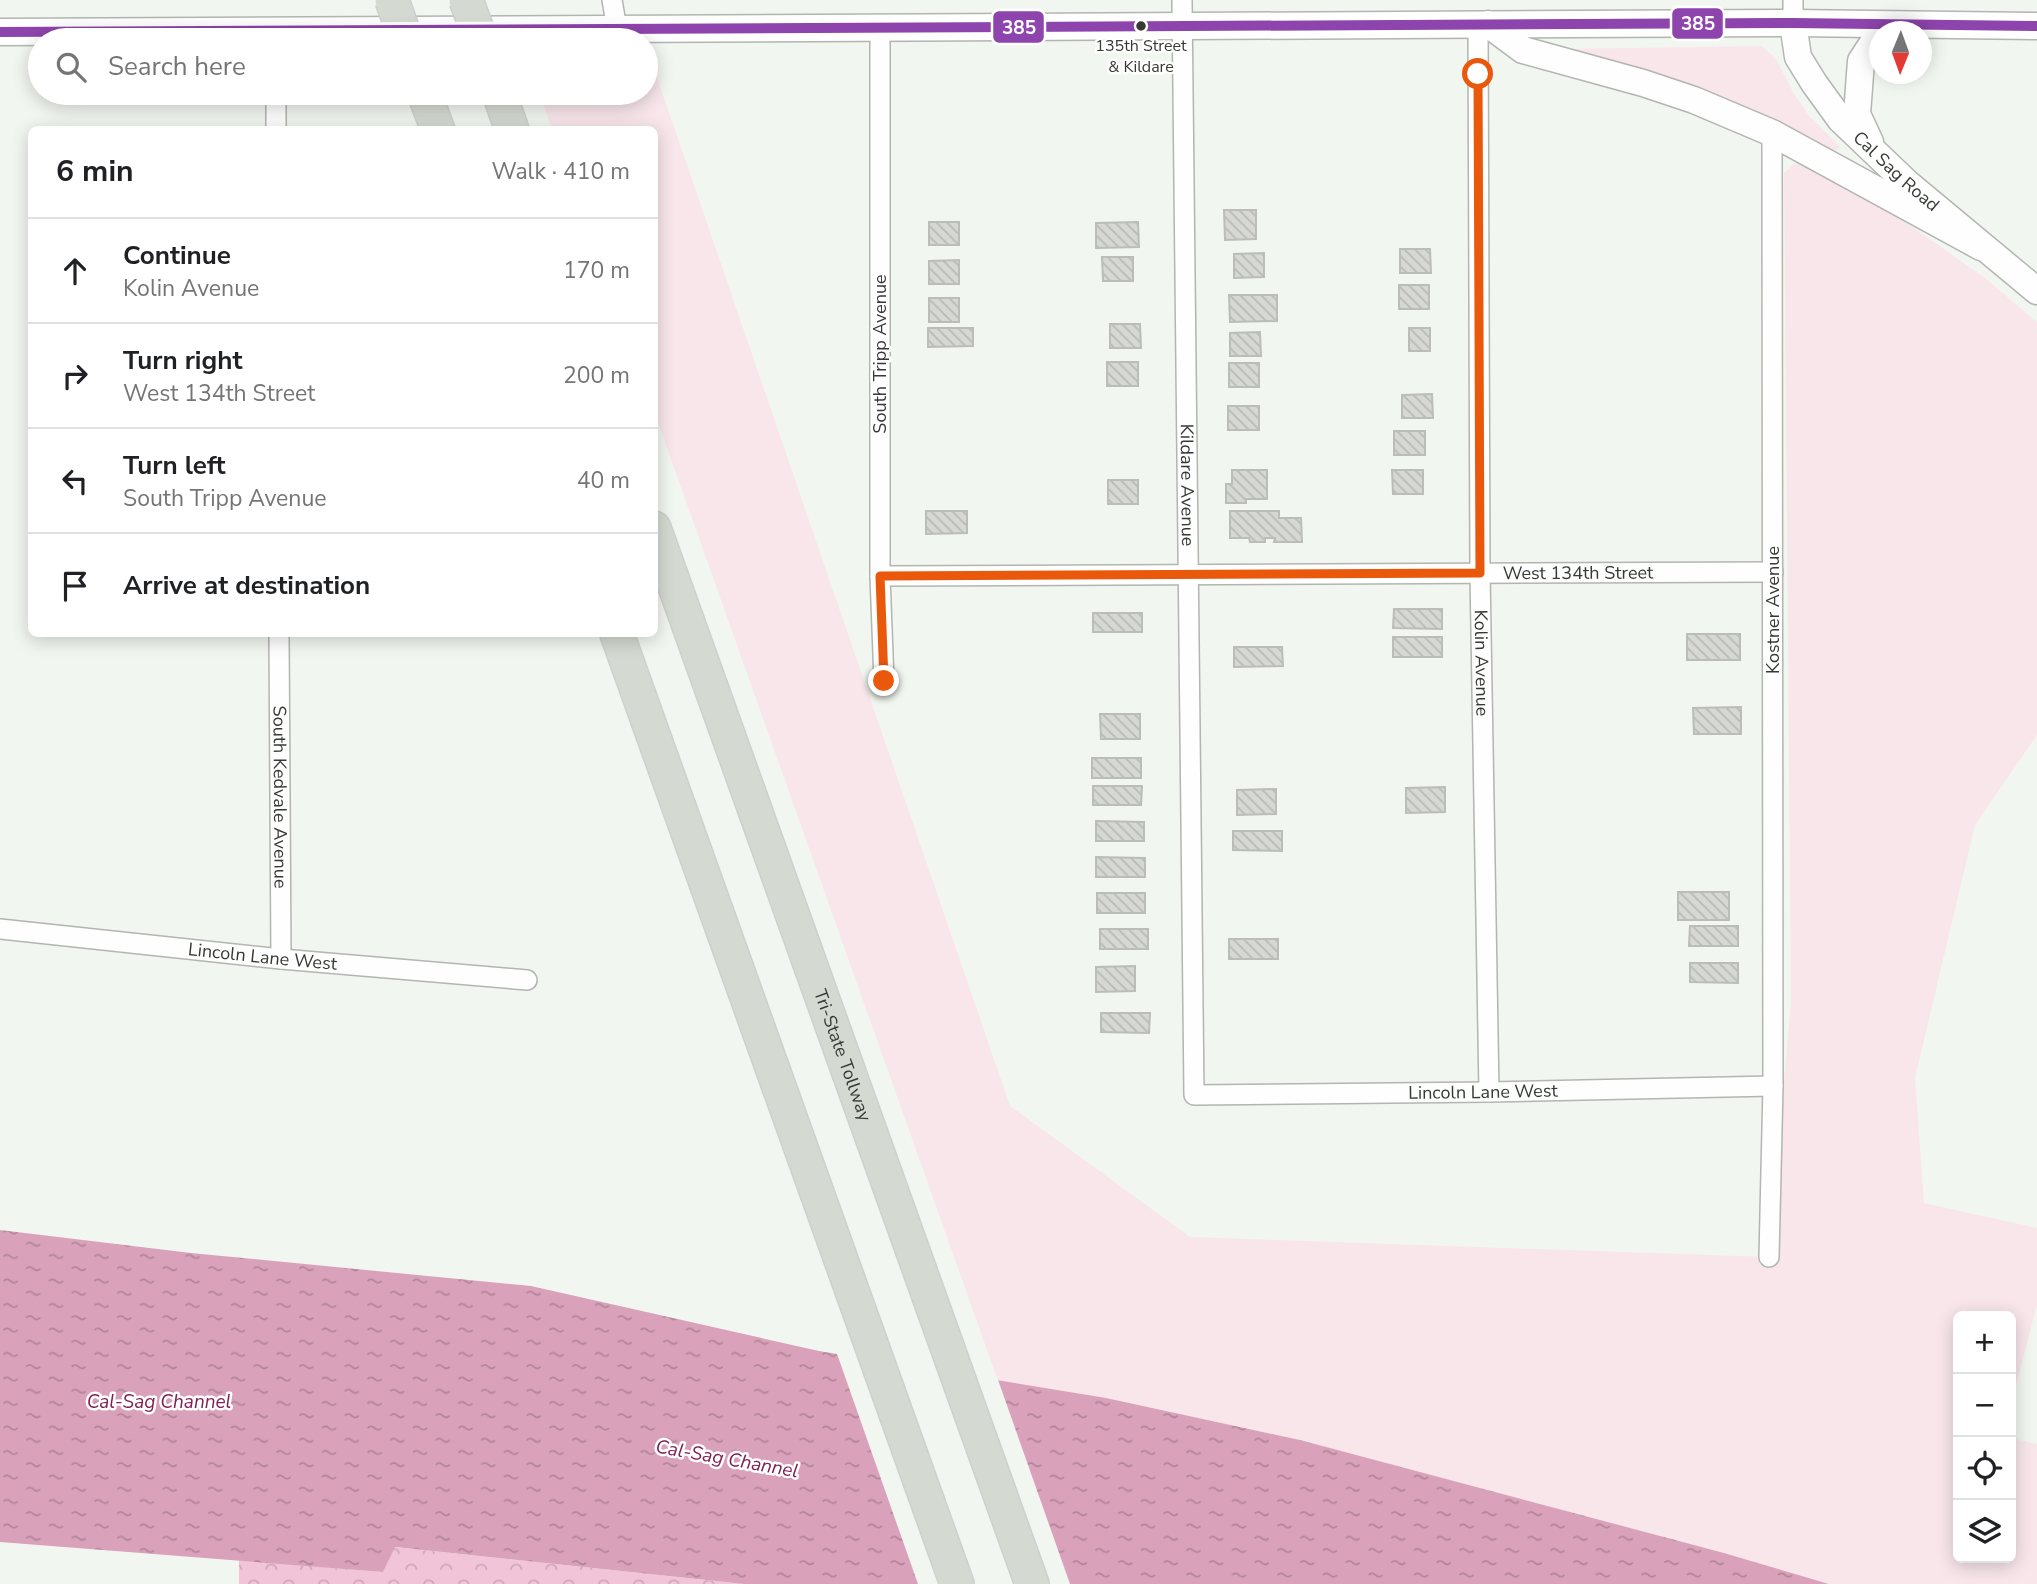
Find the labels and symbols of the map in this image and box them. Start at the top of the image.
line badge: 385 [1671,7,1724,40]
line badge: 385 [992,10,1045,44]
text: 385 [1681,11,1715,37]
text: 385 [1002,15,1036,41]
marker: 135th Street & Kildare [1134,19,1148,33]
north arrow [1869,21,1932,84]
place label: 135th Street & Kildare [1095,35,1187,78]
route start [1462,58,1493,89]
street label: Cal Sag Road [1848,126,1944,217]
street label: South Tripp Avenue [868,274,892,434]
street label: Kildare Avenue [1175,424,1200,546]
street label: Kostner Avenue [1761,546,1785,674]
street label: West 134th Street [1503,561,1654,585]
street label: Kolin Avenue [1469,609,1494,717]
route end [868,665,899,696]
street label: South Kedvale Avenue [267,705,293,889]
street label: Lincoln Lane West [187,937,339,976]
street label: Tri-State Tollway [808,986,878,1125]
street label: Lincoln Lane West [1408,1079,1559,1105]
water label: Cal-Sag Channel [87,1389,231,1415]
water label: Cal-Sag Channel [654,1434,800,1484]

